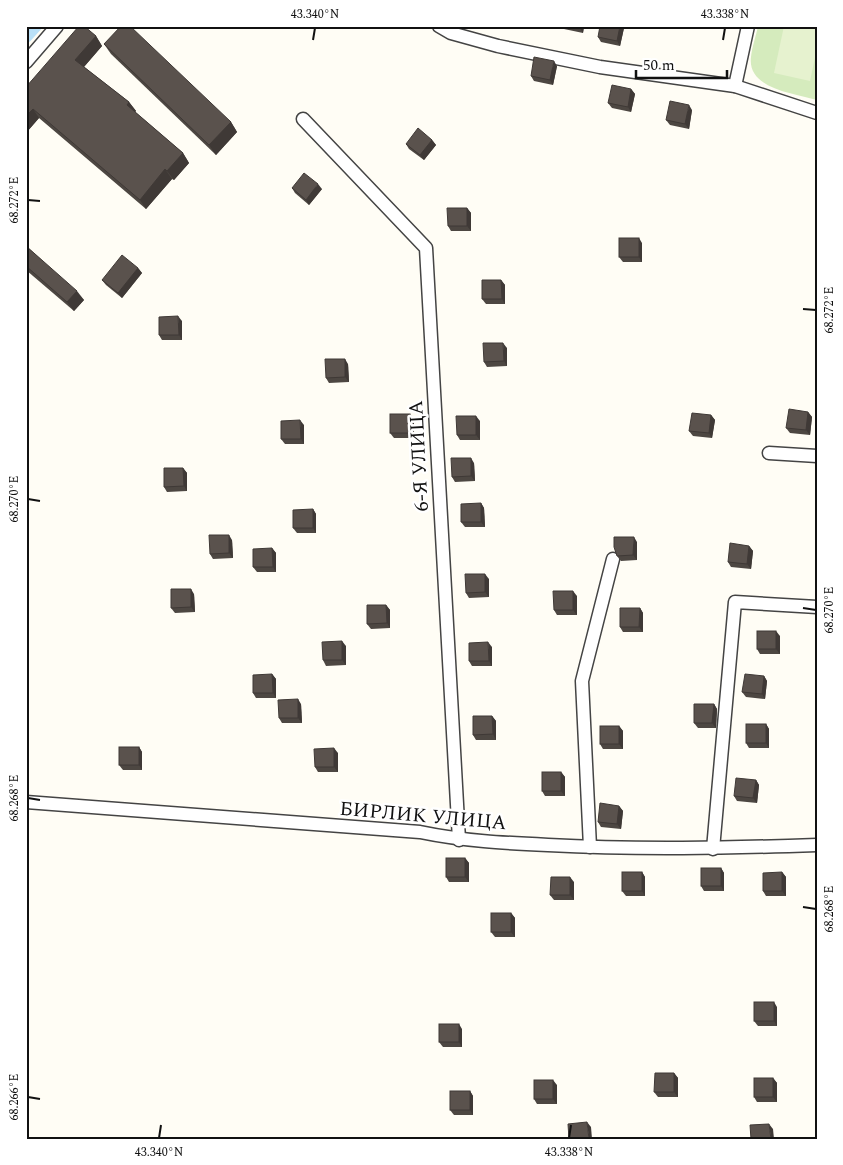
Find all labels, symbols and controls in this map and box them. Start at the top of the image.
text: 43.340°N [291,5,339,24]
text: 43.338°N [701,5,749,24]
scale bar [636,48,727,80]
text: 50 m [643,54,675,77]
text: 68.272°E [5,177,24,223]
text: 68.272°E [820,287,839,333]
street label: 6-Я УЛИЦА [401,400,437,512]
text: 68.270°E [5,476,24,522]
text: 68.270°E [820,587,839,633]
text: 68.268°E [5,775,24,821]
street label: БИРЛИК УЛИЦА [338,794,508,838]
text: 68.268°E [820,886,839,932]
text: 68.266°E [5,1074,24,1120]
text: 43.340°N [135,1143,183,1162]
text: 43.338°N [545,1143,593,1162]

